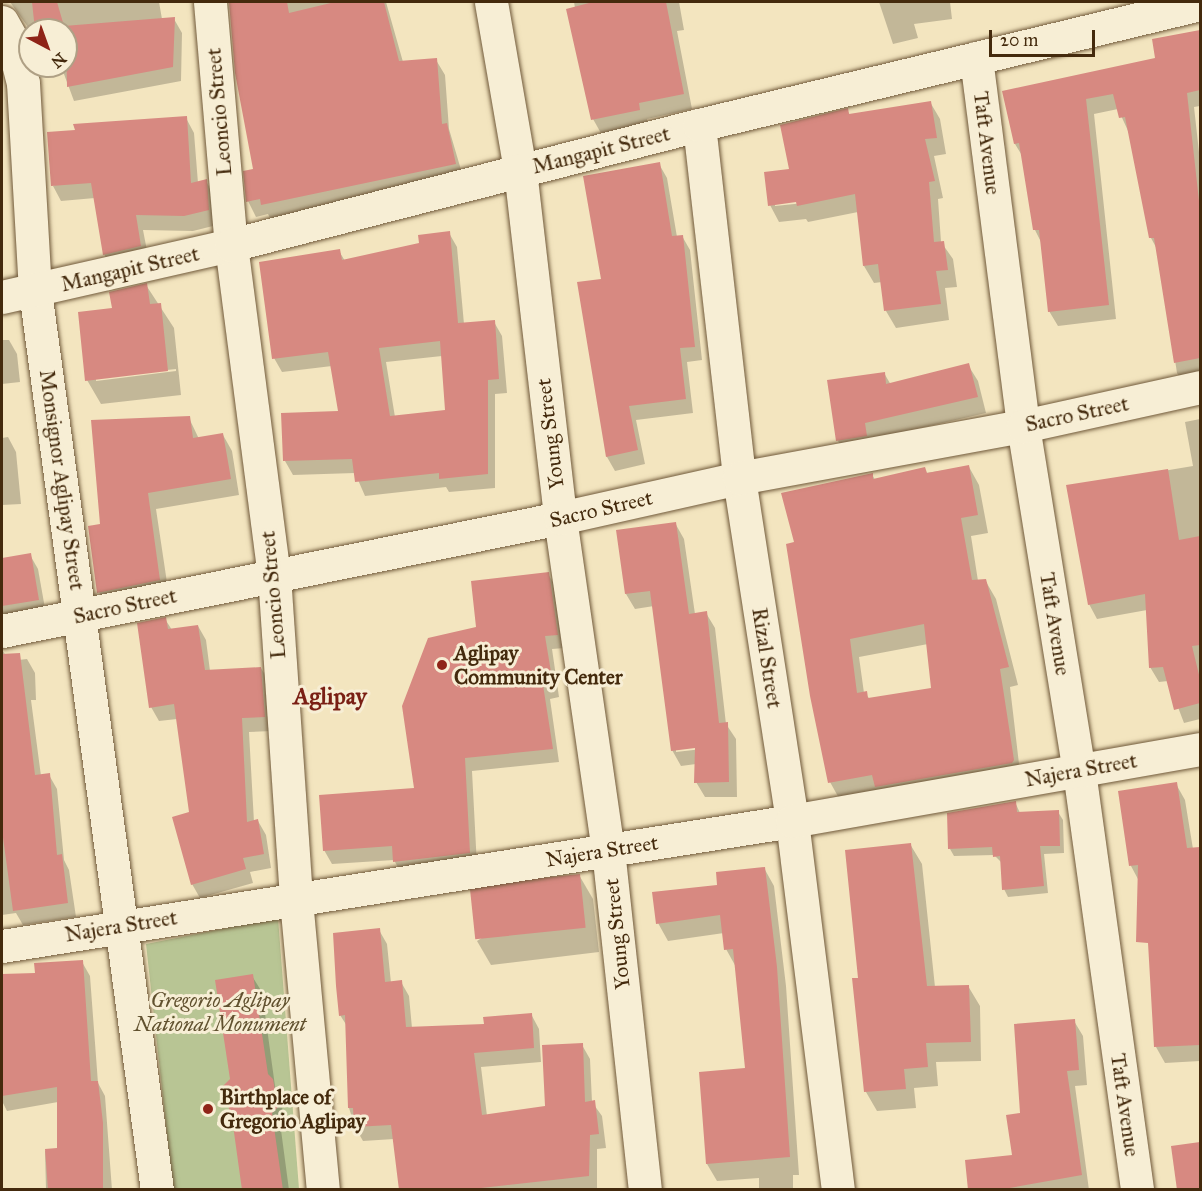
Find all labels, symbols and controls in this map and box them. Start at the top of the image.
north arrow [18,18,78,78]
scale bar [992,18,1098,56]
text: 20 m [1000,29,1038,51]
street label: Leoncio Street [201,47,237,177]
text: N [47,49,70,72]
street label: Taft Avenue [968,90,1006,196]
street label: Mangapit Street [530,121,672,179]
street label: Mangapit Street [59,241,201,297]
street label: Monsignor Aglipay Street [34,368,90,592]
street label: Young Street [531,377,569,491]
street label: Sacro Street [1023,391,1131,437]
street label: Sacro Street [547,485,655,533]
street label: Leoncio Street [255,530,291,660]
street label: Taft Avenue [1034,571,1076,677]
street label: Sacro Street [71,583,179,629]
street label: Rizal Street [747,606,787,710]
place label: Aglipay Community Center [454,640,623,690]
marker: Aglipay Community Center [435,658,449,672]
district label: Aglipay [293,683,367,711]
street label: Najera Street [1023,748,1139,792]
street label: Najera Street [544,830,660,872]
street label: Young Street [599,877,635,991]
street label: Najera Street [63,905,179,947]
park label: Gregorio Aglipay National Monument [134,987,306,1037]
street label: Taft Avenue [1105,1052,1145,1158]
place label: Birthplace of Gregorio Aglipay [220,1084,365,1134]
marker: Birthplace of Gregorio Aglipay [201,1102,215,1116]

